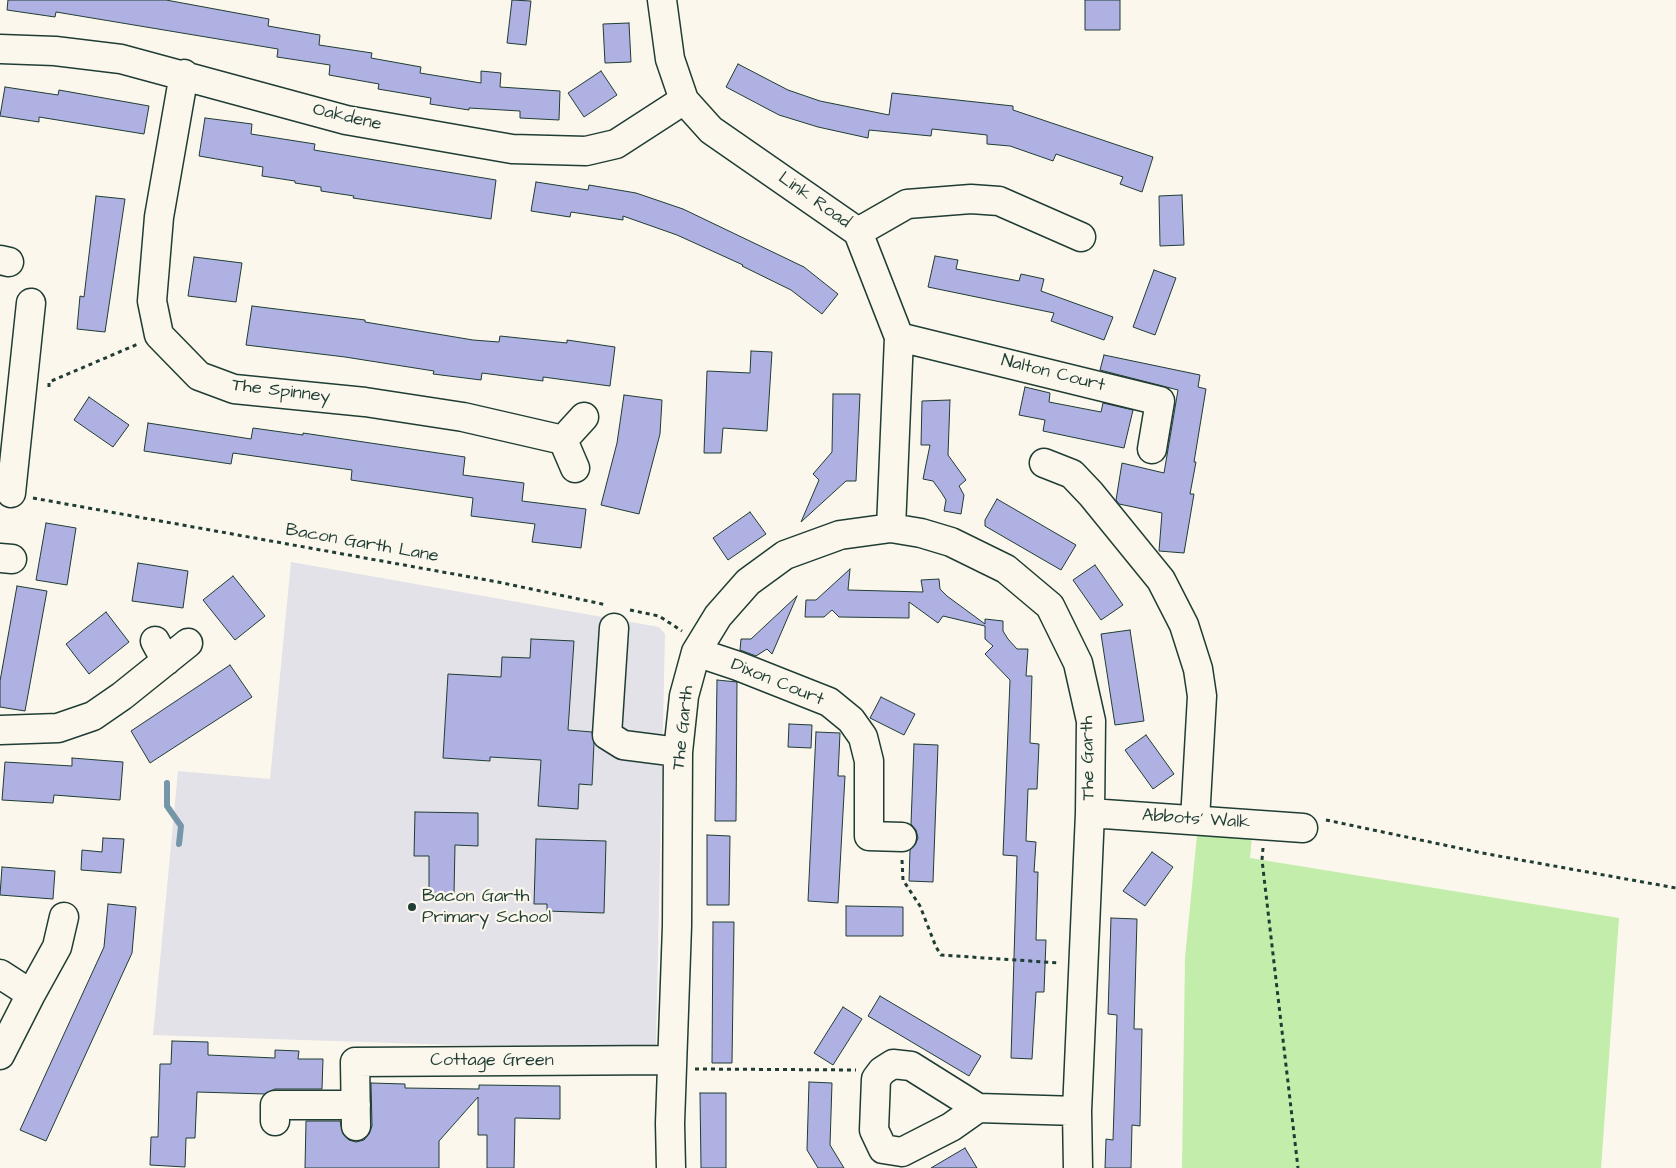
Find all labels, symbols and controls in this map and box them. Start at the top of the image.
street label: Oakdene [310,100,384,136]
street label: Link Road [773,168,855,234]
street label: Nalton Court [999,351,1107,397]
street label: The Spinney [231,375,331,409]
street label: Bacon Garth Lane [284,520,440,568]
street label: Dixon Court [727,655,827,711]
street label: The Garth [669,685,699,771]
street label: The Garth [1077,715,1101,801]
street label: Abbots' Walk [1141,805,1251,835]
place label: Bacon Garth Primary School [422,886,551,929]
marker: Bacon Garth Primary School [406,901,418,913]
street label: Cottage Green [430,1050,554,1072]

